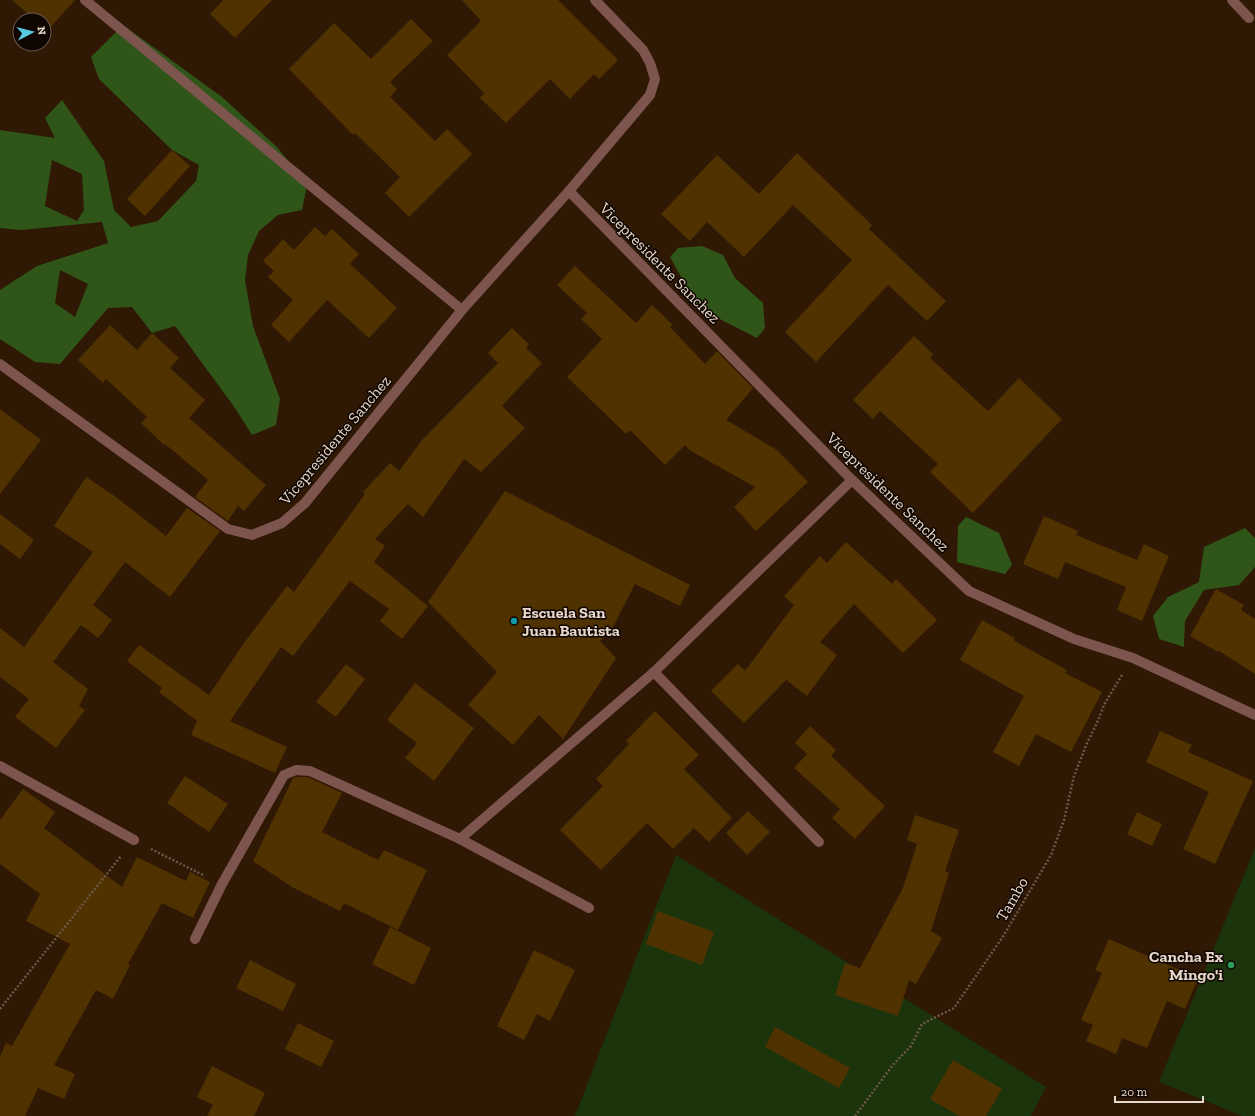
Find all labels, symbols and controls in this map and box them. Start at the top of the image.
north arrow [12,12,52,52]
text: N [34,26,48,36]
street label: Vicepresidente Sanchez [595,198,724,327]
street label: Vicepresidente Sanchez [275,371,395,509]
street label: Vicepresidente Sanchez [822,428,953,556]
place label: Escuela San Juan Bautista [522,603,620,640]
marker: Escuela San Juan Bautista [509,616,519,626]
street label: Tambo [992,874,1032,924]
place label: Cancha Ex Mingo'i [1149,947,1223,984]
marker: Cancha Ex Mingo'i [1226,960,1236,970]
scale bar [1115,1078,1203,1104]
text: 20 m [1121,1085,1148,1099]

